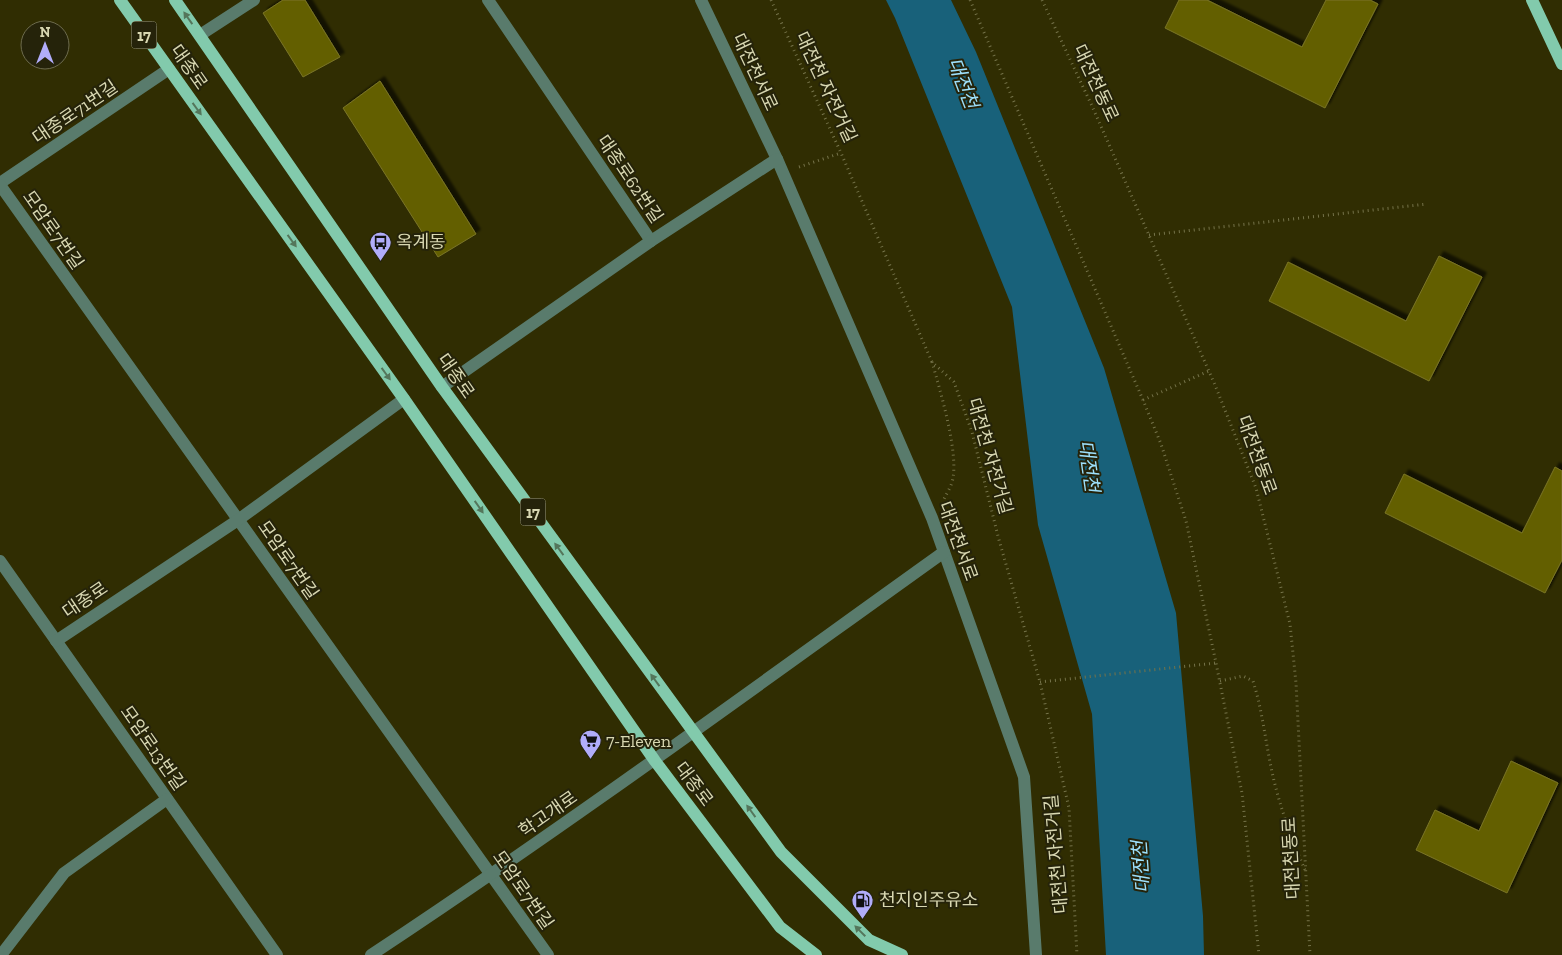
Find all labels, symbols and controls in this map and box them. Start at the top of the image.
one-way arrow [183,11,193,25]
north arrow [20,20,70,70]
road number: 17 [132,22,156,48]
text: N [40,24,51,41]
street label: 대전천 자전거길 [791,28,861,146]
street label: 대전천서로 [728,30,782,114]
street label: 대종로 [166,40,212,94]
street label: 대전천동로 [1069,41,1123,125]
water label: 대전천 [943,54,984,113]
street label: 대종로71번길 [28,75,122,149]
one-way arrow [192,102,202,116]
street label: 대종로62번길 [592,131,668,227]
street label: 모암로7번길 [18,186,88,274]
bus stop icon: 옥계동 [368,230,392,261]
place label: 옥계동 [396,231,446,253]
one-way arrow [286,234,297,247]
street label: 대종로 [433,349,479,403]
one-way arrow [381,367,391,380]
street label: 대전천 자전거길 [963,395,1017,517]
street label: 대전천동로 [1233,412,1281,498]
water label: 대전천 [1074,438,1104,495]
road number: 17 [520,498,546,526]
street label: 대전천서로 [934,498,982,584]
one-way arrow [474,500,484,514]
street label: 모암로7번길 [253,516,323,604]
one-way arrow [555,542,565,555]
street label: 대종로 [58,577,112,623]
one-way arrow [650,673,660,687]
street label: 모암로13번길 [116,701,190,795]
supermarket icon: 7-Eleven [578,729,602,760]
place label: 7-Eleven [606,730,672,752]
street label: 대종로 [670,758,718,810]
street label: 학고개로 [515,786,581,842]
street label: 대전천 자전거길 [1040,793,1072,915]
one-way arrow [746,804,756,818]
street label: 대전천동로 [1278,816,1304,900]
water label: 대전천 [1128,839,1154,894]
street label: 모암로7번길 [488,846,558,934]
fuel station icon: 천지인주유소 [851,888,875,919]
place label: 천지인주유소 [879,889,978,911]
one-way arrow [854,925,866,937]

